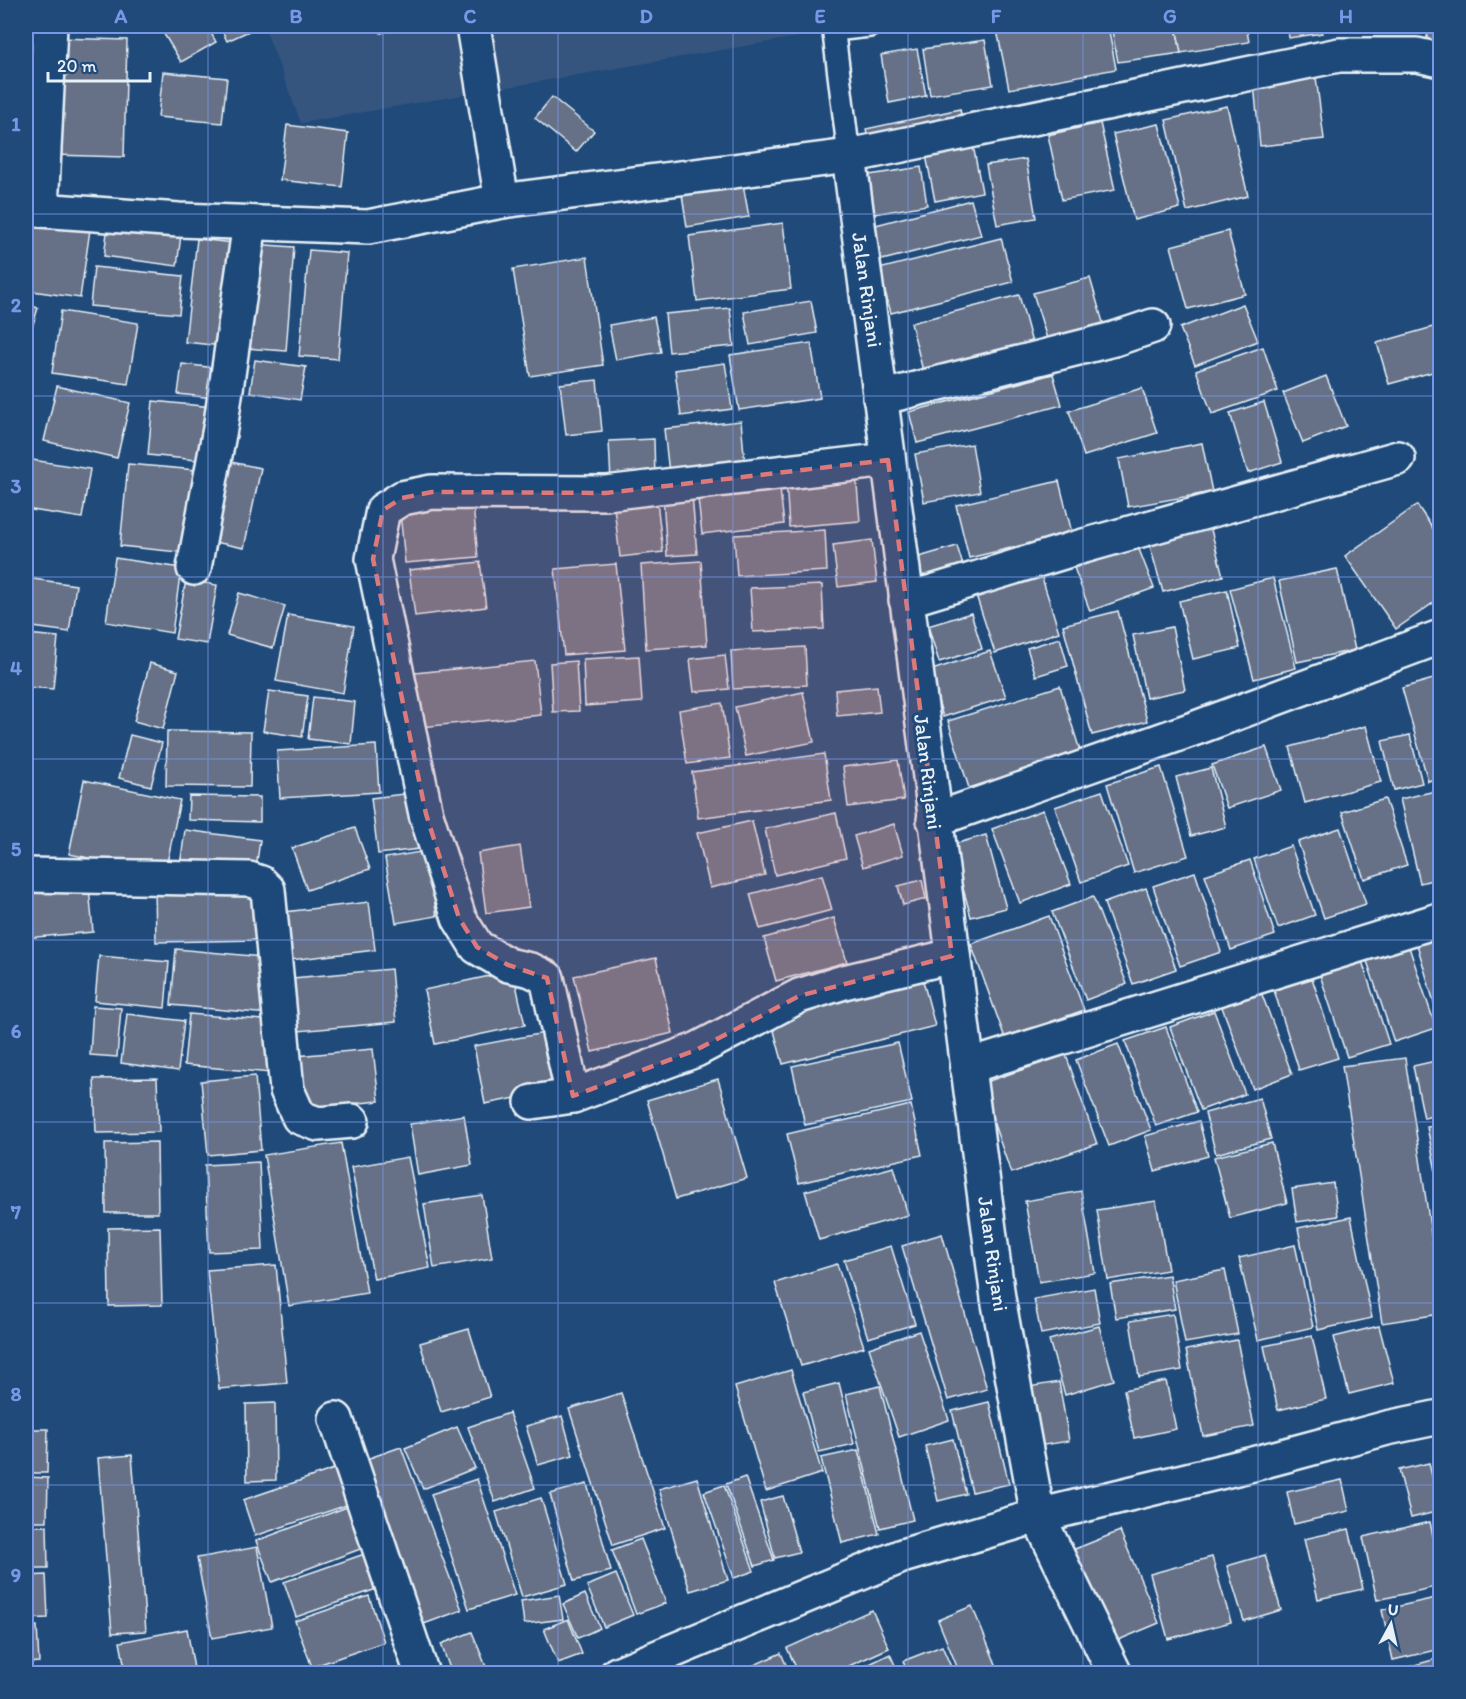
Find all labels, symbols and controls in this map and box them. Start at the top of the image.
text: A [114,4,128,28]
text: B [290,4,303,28]
text: C [464,4,477,28]
text: D [639,4,653,28]
text: E [814,4,826,28]
text: F [991,4,1002,28]
text: G [1163,4,1177,28]
text: H [1339,4,1353,28]
scale bar [48,45,150,83]
text: 20 m [57,55,97,77]
text: 1 [11,112,21,136]
street label: Jalan Rinjani [847,231,888,349]
text: 2 [11,293,22,317]
text: 3 [11,474,22,498]
text: 4 [10,656,22,680]
street label: Jalan Rinjani [909,713,948,831]
text: 5 [11,837,22,861]
text: 6 [11,1019,22,1043]
street label: Jalan Rinjani [973,1195,1014,1313]
text: 7 [10,1200,21,1224]
text: 8 [11,1382,22,1406]
text: 9 [11,1563,21,1587]
north arrow [1361,1594,1421,1654]
text: U [1386,1599,1400,1620]

